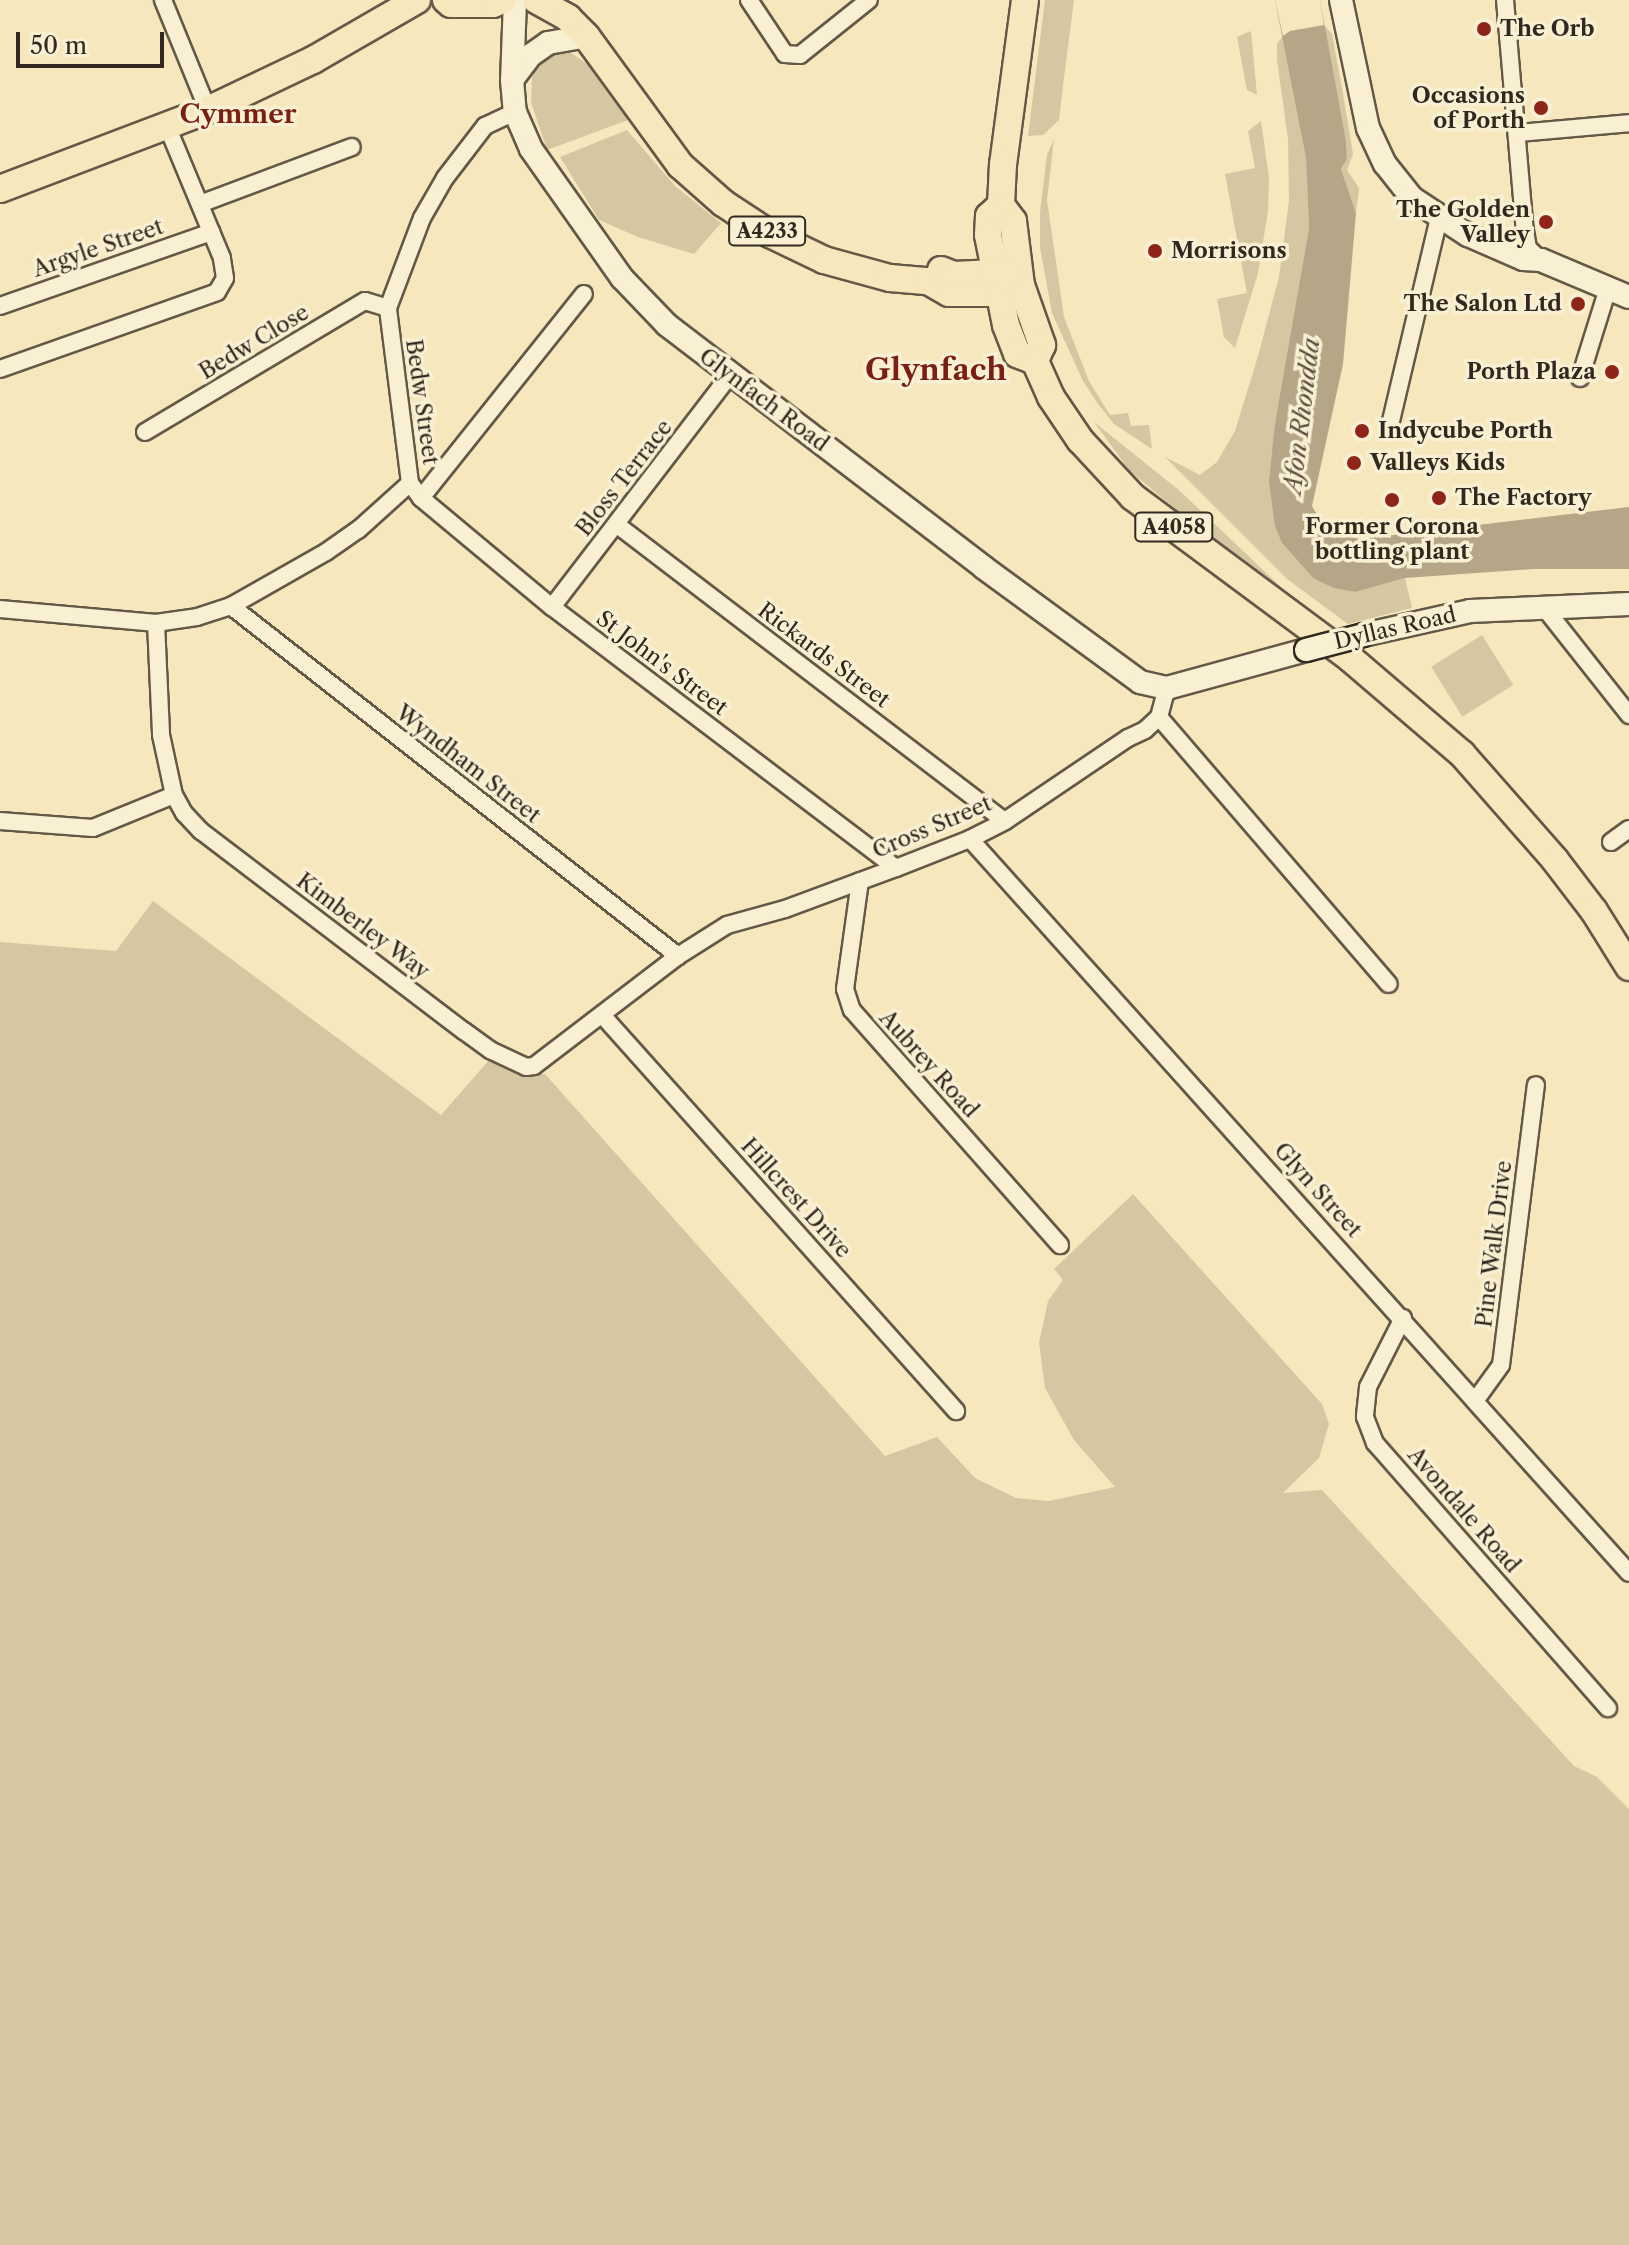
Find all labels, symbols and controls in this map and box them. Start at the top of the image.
scale bar [20,16,168,66]
place label: The Orb [1500,16,1595,42]
marker: The Orb [1475,20,1493,38]
text: 50 m [30,31,87,60]
place label: Occasions of Porth [1412,82,1525,134]
district label: Cymmer [180,99,296,131]
marker: Occasions of Porth [1532,99,1550,117]
place label: The Golden Valley [1396,196,1530,248]
street label: Argyle Street [29,213,167,283]
marker: The Golden Valley [1537,213,1555,231]
road number: A4233 [727,215,807,247]
place label: Morrisons [1171,238,1287,264]
marker: Morrisons [1146,242,1164,260]
place label: The Salon Ltd [1404,291,1562,317]
marker: The Salon Ltd [1569,295,1587,313]
street label: Bedw Close [194,299,314,385]
water label: Afon Rhondda [1278,336,1326,496]
street label: Bedw Street [400,337,444,467]
street label: Glynfach Road [694,343,834,457]
district label: Glynfach [865,352,1007,388]
place label: Porth Plaza [1466,359,1596,385]
marker: Porth Plaza [1603,363,1621,381]
street label: Bloss Terrace [570,414,678,542]
place label: Indycube Porth [1378,418,1553,444]
marker: Indycube Porth [1353,422,1371,440]
place label: Valleys Kids [1370,450,1505,476]
marker: Valleys Kids [1345,454,1363,472]
place label: The Factory [1455,485,1592,511]
marker: The Factory [1430,489,1448,507]
marker: Former Corona bottling plant [1383,491,1401,509]
road number: A4058 [1134,511,1214,543]
place label: Former Corona bottling plant [1305,513,1479,564]
street label: Rickards Street [753,597,895,713]
street label: Dyllas Road [1331,601,1459,655]
street label: St John's Street [591,605,733,721]
street label: Wyndham Street [390,699,546,829]
street label: Cross Street [868,790,996,864]
street label: Kimberley Way [291,867,435,985]
street label: Aubrey Road [874,1005,984,1123]
street label: Hillcrest Drive [735,1133,857,1263]
street label: Glyn Street [1269,1137,1367,1243]
street label: Pine Walk Drive [1471,1158,1517,1330]
street label: Avondale Road [1402,1442,1526,1578]

